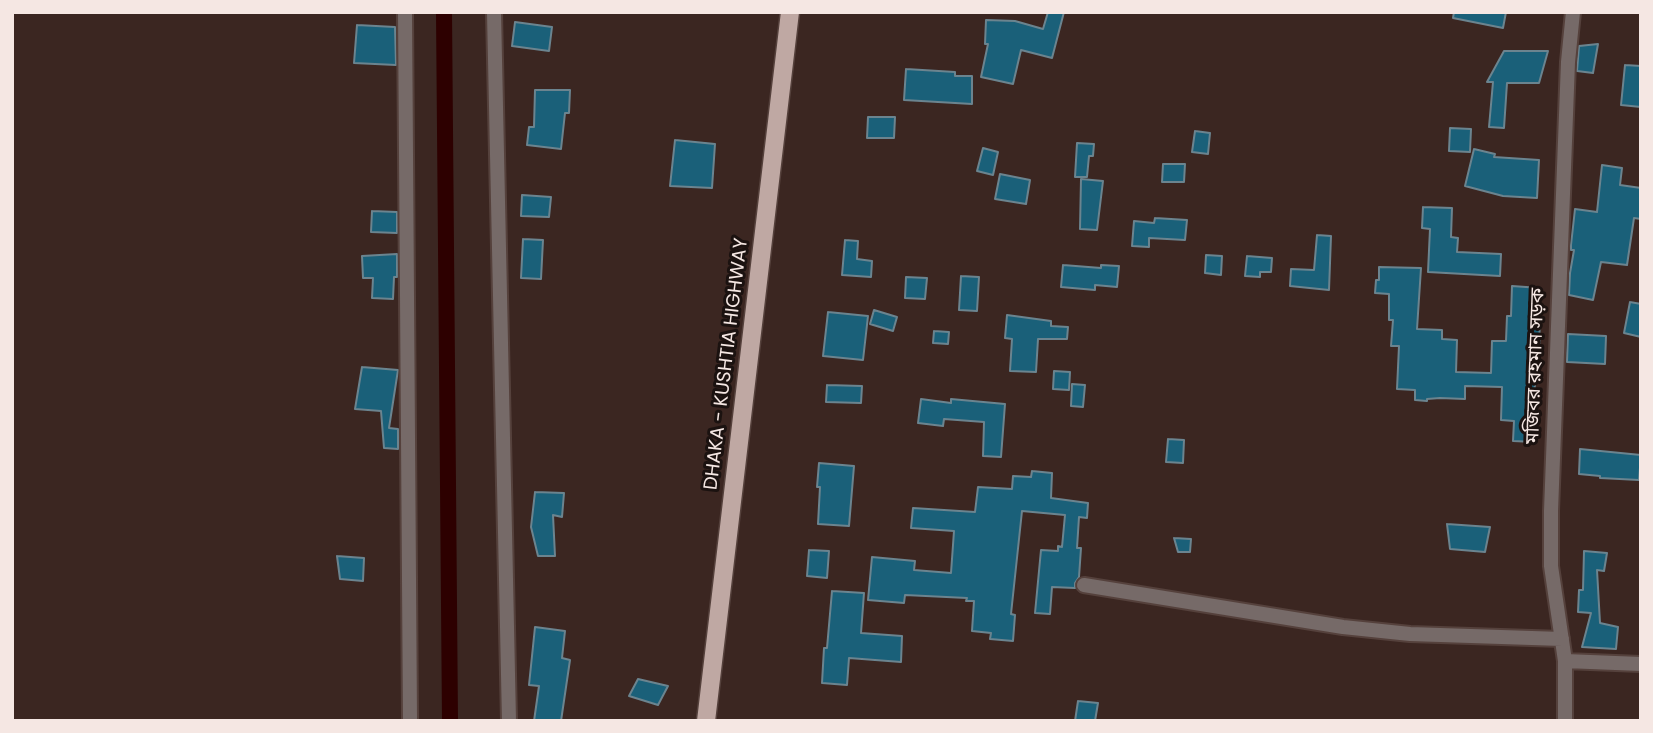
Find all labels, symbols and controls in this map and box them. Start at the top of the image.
street label: DHAKA - KUSHTIA HIGHWAY [700,237,754,491]
street label: মজিবর রহমান সড়ক [1522,288,1550,444]

